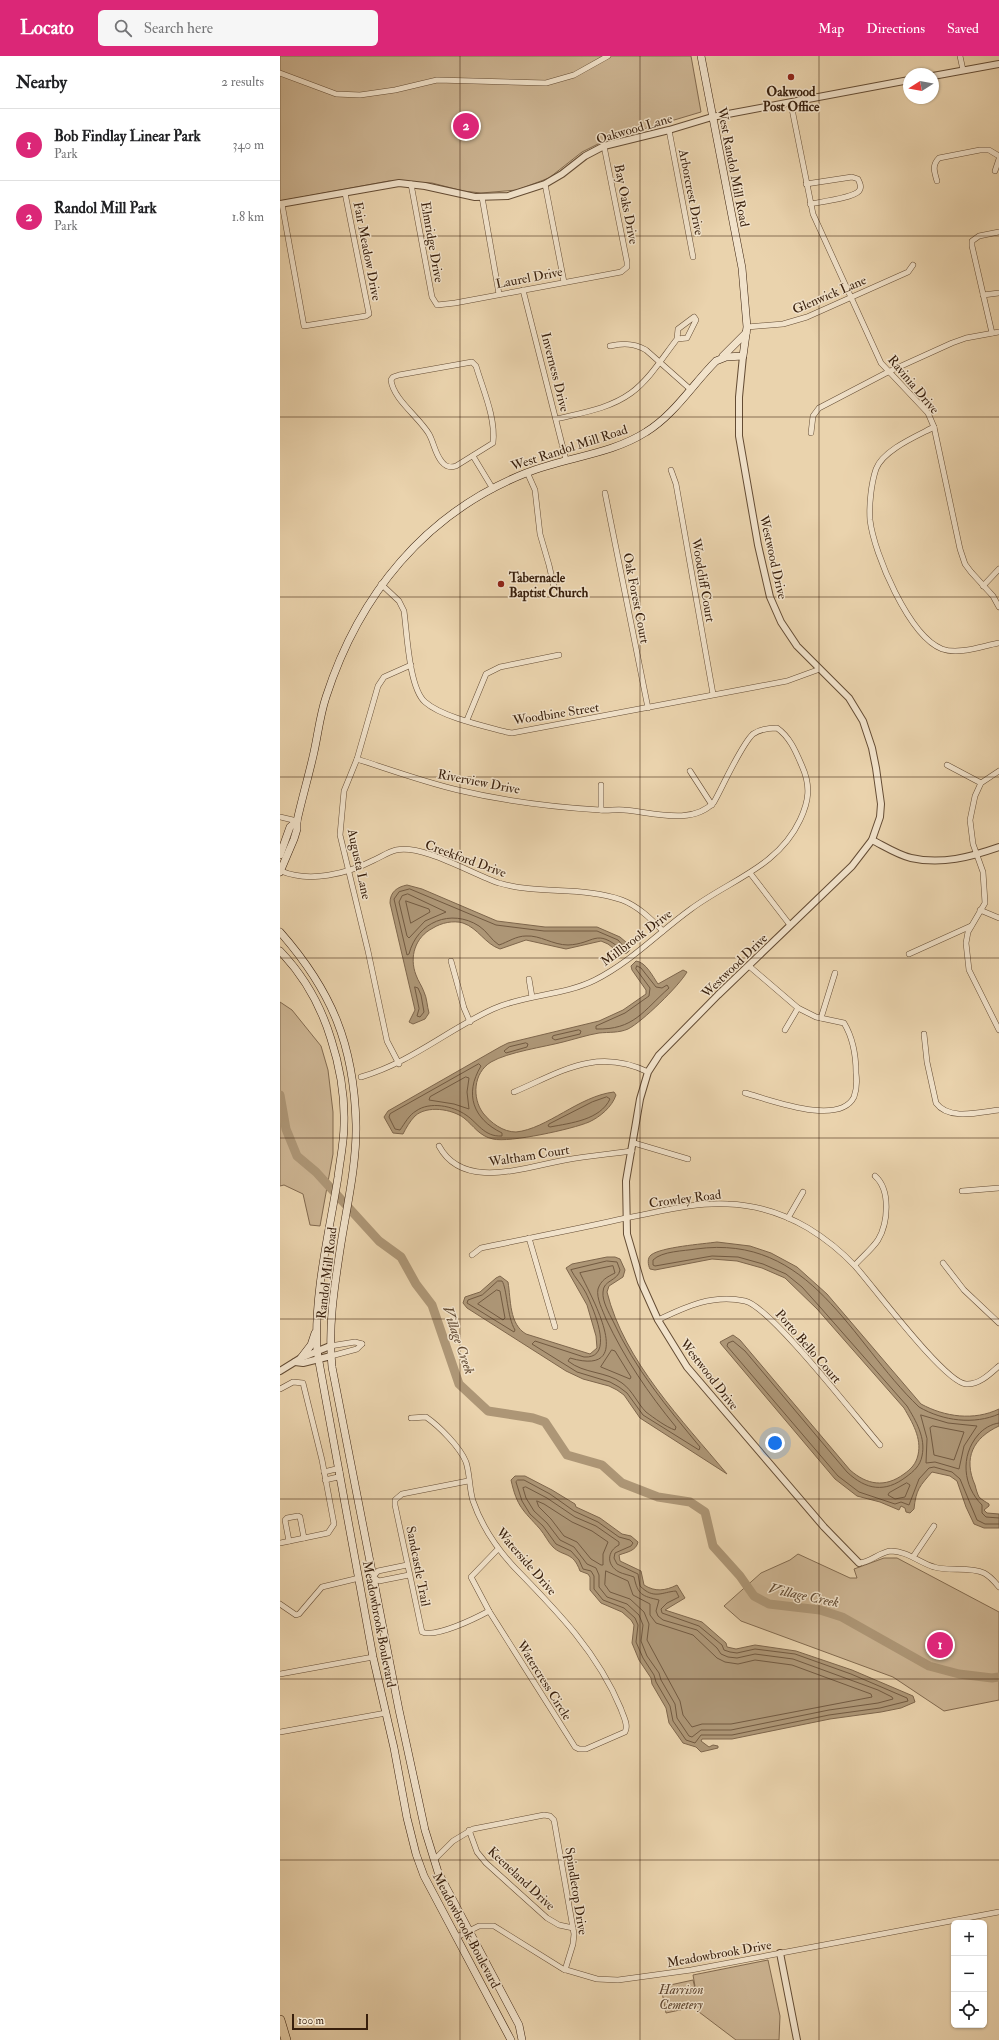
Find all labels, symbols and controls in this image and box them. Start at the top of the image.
search box [98,10,378,46]
text: Locato [20,16,74,40]
icon: search [112,17,134,39]
text: Search here [144,19,213,38]
text: Map [818,20,844,37]
text: Directions [866,20,925,37]
text: Saved [947,20,979,37]
north arrow [903,68,939,104]
text: Nearby [16,72,67,93]
marker: Oakwood Post Office [786,72,796,82]
text: 2 results [221,74,264,90]
place label: Oakwood Post Office [763,84,820,115]
street label: West Randol Mill Road [713,105,753,229]
street label: Oakwood Lane [594,110,675,147]
pin: 2 [453,111,479,141]
text: Bob Findlay Linear Park [54,127,201,146]
text: 1 [27,137,31,153]
text: 340 m [233,137,264,153]
text: Park [54,146,78,162]
street label: Arborcrest Drive [675,147,707,237]
street label: Bay Oaks Drive [609,163,642,246]
text: Randol Mill Park [54,199,157,218]
street label: Fair Meadow Drive [350,200,385,303]
street label: Elmridge Drive [417,201,447,284]
text: 2 [26,209,32,225]
text: 1.8 km [232,209,264,225]
text: Park [54,218,78,234]
street label: Laurel Drive [494,264,564,292]
street label: Glenwick Lane [790,272,869,318]
street label: Inverness Drive [537,331,573,414]
street label: Ravinia Drive [884,352,943,418]
street label: West Randol Mill Road [508,421,630,475]
street label: Westwood Drive [755,513,791,601]
street label: Woodcliff Court [688,536,718,623]
street label: Oak Forest Court [619,551,653,645]
place label: Tabernacle Baptist Church [508,570,589,602]
marker: Tabernacle Baptist Church [496,579,506,589]
street label: Woodbine Street [511,699,600,729]
street label: Riverview Drive [436,766,522,798]
street label: Augusta Lane [344,826,374,902]
street label: Creekford Drive [423,837,509,881]
street label: Millbrook Drive [598,906,676,970]
street label: Westwood Drive [698,930,771,1002]
street label: Waltham Court [487,1142,571,1170]
street label: Crowley Road [648,1187,723,1212]
street label: Randol Mill Road [313,1226,341,1320]
water label: Village Creek [439,1304,478,1377]
street label: Porto Bello Court [772,1306,845,1387]
street label: Westwood Drive [676,1335,742,1414]
your location [765,1433,785,1453]
street label: Waterside Drive [492,1524,560,1599]
street label: Sandcastle Trail [402,1525,434,1608]
street label: Meadowbrook Boulevard [359,1560,399,1689]
water label: Village Creek [767,1580,841,1611]
pin: 1 [927,1630,953,1660]
street label: Watercress Circle [513,1637,575,1724]
street label: Keeneland Drive [484,1843,559,1914]
street label: Spindletop Drive [560,1846,591,1937]
street label: Meadowbrook Boulevard [429,1870,504,1992]
map controls [951,1920,987,2028]
button: + [951,1920,987,1956]
street label: Meadowbrook Drive [666,1937,773,1971]
button: − [951,1956,987,1992]
park label: Harrison Cemetery [658,1982,703,2013]
button: locate [951,1992,987,2028]
scale bar [292,2012,368,2031]
text: 100 m [298,2014,324,2027]

